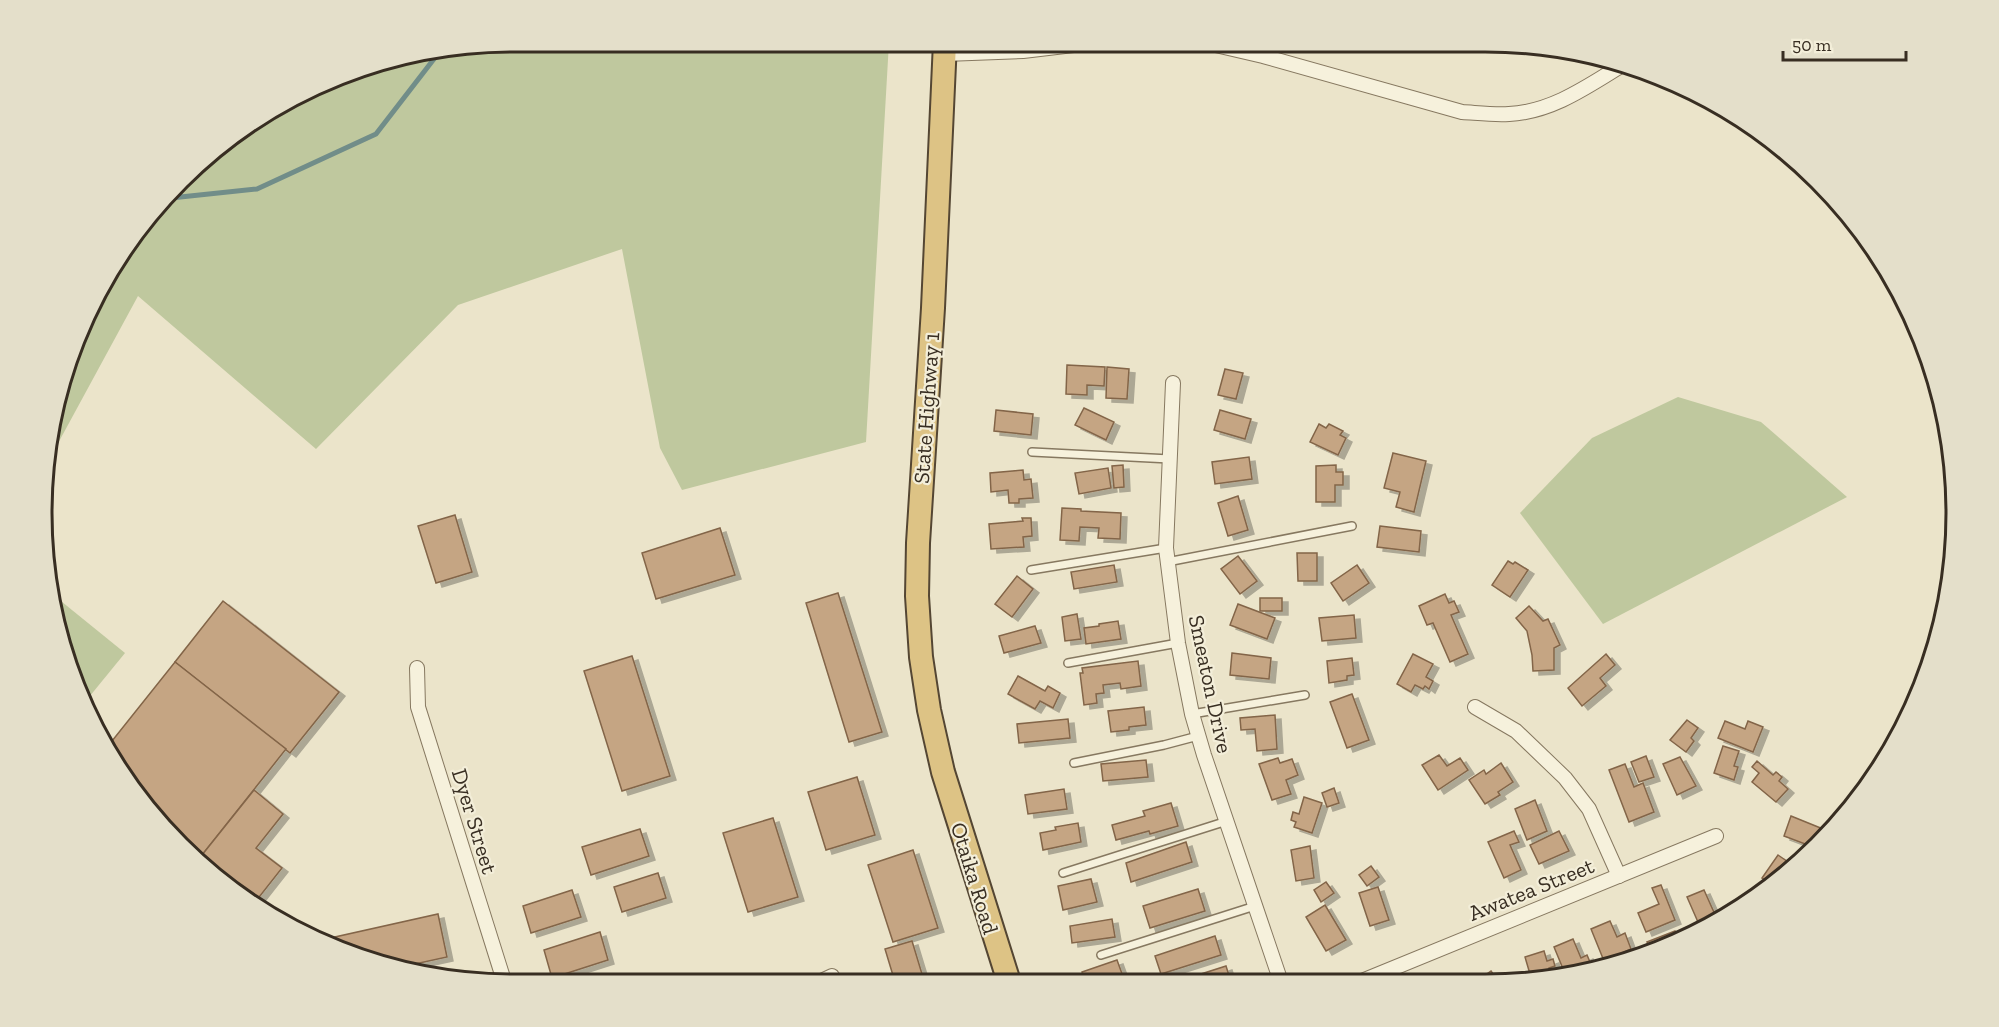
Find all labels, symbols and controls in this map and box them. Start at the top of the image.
scale bar [1783,24,1906,62]
text: 50 m [1792,34,1832,56]
street label: State Highway 1 [908,331,945,485]
street label: Smeaton Drive [1183,613,1238,756]
street label: Dyer Street [446,765,504,878]
street label: Otaika Road [945,819,1004,937]
street label: Awatea Street [1465,852,1599,927]

